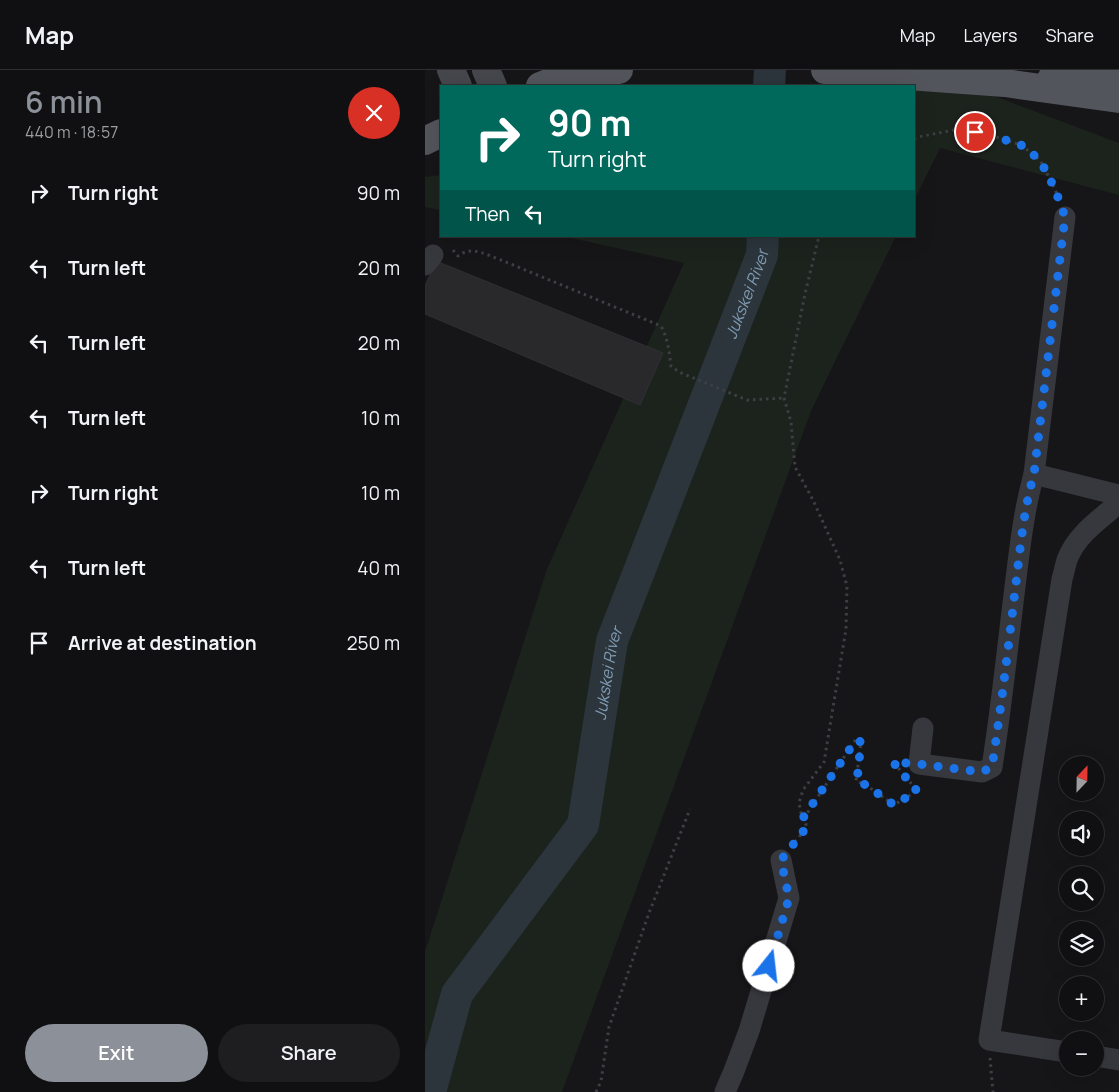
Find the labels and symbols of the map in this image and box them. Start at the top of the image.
pin [954,111,996,153]
water label: Jukskei River [720,247,773,342]
water label: Jukskei River [589,622,628,721]
north arrow [1059,756,1104,801]
position arrow [742,939,794,991]

